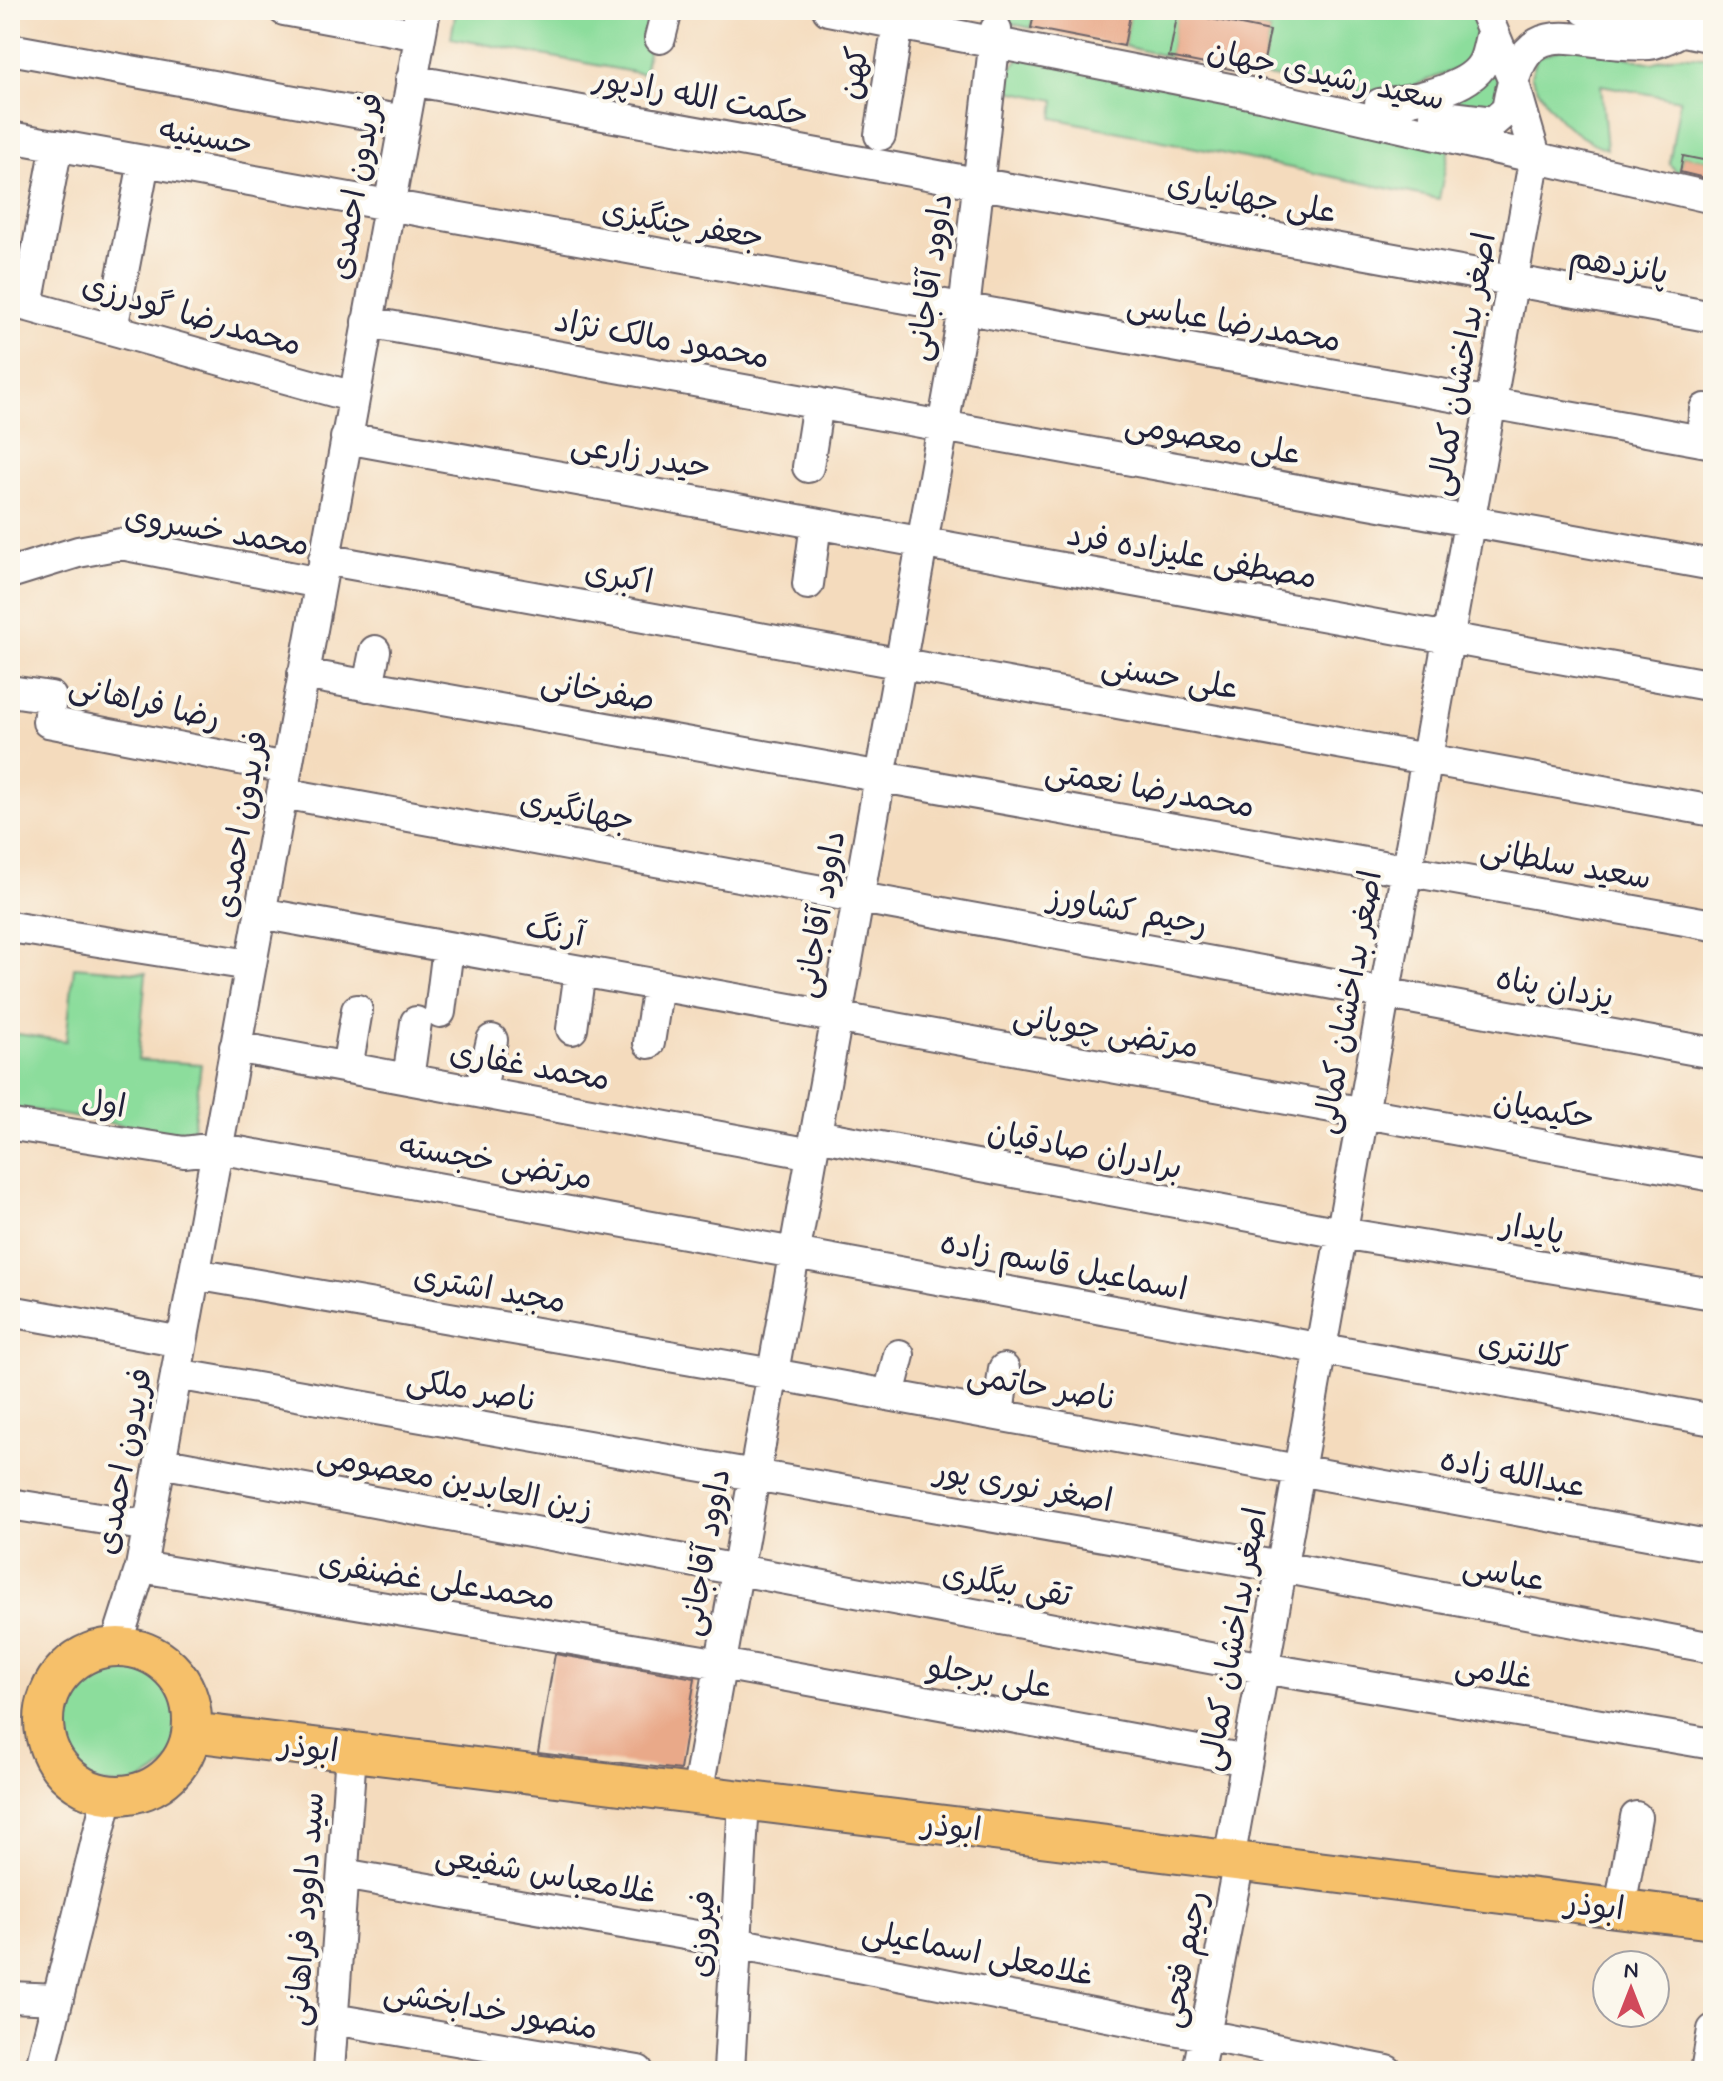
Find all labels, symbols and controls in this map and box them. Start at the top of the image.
street label: سعید رشیدی جهان [1203,30,1448,122]
street label: کهن [830,44,880,103]
street label: حکمت الله رادپور [589,58,812,138]
street label: فریدون احمدی [320,89,394,283]
street label: حسینیه [156,109,256,167]
street label: علی جهانیاری [1164,163,1340,235]
street label: جعفر چنگیزی [598,190,767,260]
street label: داوود آقاجانی [898,191,964,364]
street label: اصغر بداخشان کمالی [1419,229,1507,499]
street label: پانزدهم [1566,237,1671,296]
street label: محمدرضا گودرزی [77,265,306,367]
street label: محمدرضا عباسی [1123,284,1344,363]
street label: محمود مالک نژاد [551,300,772,380]
street label: علی معصومی [1121,404,1304,476]
street label: حیدر زارعی [567,424,714,490]
street label: محمد خسروی [121,497,312,567]
street label: مصطفی علیزاده فرد [1063,514,1320,600]
street label: اکبری [581,551,656,605]
street label: علی حسنی [1098,645,1241,711]
street label: صفرخانی [537,661,658,723]
street label: رضا فراهانی [65,665,224,741]
street label: فریدون احمدی [205,727,279,921]
street label: محمدرضا نعمتی [1042,751,1258,829]
street label: جهانگیری [516,781,637,843]
street label: داوود آقاجانی [786,827,856,1001]
street label: سعید سلطانی [1477,829,1654,901]
street label: اصغر بداخشان کمالی [1305,867,1393,1137]
street label: رحیم کشاورز [1042,877,1210,949]
street label: آرنگ [522,906,589,958]
street label: یزدان پناه [1492,958,1617,1020]
street label: مرتضی چوپانی [1010,995,1202,1069]
street label: محمد غفاری [446,1032,613,1102]
street label: اول [79,1081,129,1129]
street label: حکیمیان [1490,1081,1597,1140]
street label: برادران صادقیان [984,1112,1186,1190]
street label: مرتضی خجسته [396,1125,596,1201]
street label: پایدار [1495,1204,1567,1256]
street label: اسماعیل قاسم زاده [936,1222,1191,1312]
street label: مجید اشتری [410,1256,569,1324]
street label: کلانتری [1475,1323,1571,1380]
street label: ناصر حاتمی [964,1354,1120,1422]
street label: ناصر ملکی [403,1359,540,1423]
street label: فریدون احمدی [86,1364,164,1558]
street label: زین العابدین معصومی [313,1436,596,1530]
street label: عبدالله زاده [1436,1439,1589,1509]
street label: اصغر نوری پور [929,1450,1116,1523]
street label: داوود آقاجانی [671,1465,741,1639]
street label: اصغر بداخشان کمالی [1190,1504,1278,1774]
street label: محمدعلی غضنفری [315,1543,558,1621]
street label: عباسی [1459,1545,1548,1602]
street label: تقی بیگلری [939,1554,1075,1618]
street label: علی برجلو [922,1646,1055,1710]
street label: غلامی [1452,1646,1536,1700]
street label: ابوذر [274,1724,341,1773]
street label: سید داوود فراهانی [277,1790,335,2028]
street label: ابوذر [917,1803,984,1852]
street label: غلامعباس شفیعی [432,1835,659,1915]
street label: ابوذر [1560,1882,1627,1931]
street label: رحیم فتحی [1151,1887,1221,2032]
street label: فیروزی [680,1889,726,1979]
street label: غلامعلی اسماعیلی [858,1911,1097,1997]
north arrow [1591,1949,1671,2029]
text: N [1624,1957,1638,1985]
street label: منصور خدابخشی [380,1971,601,2050]

